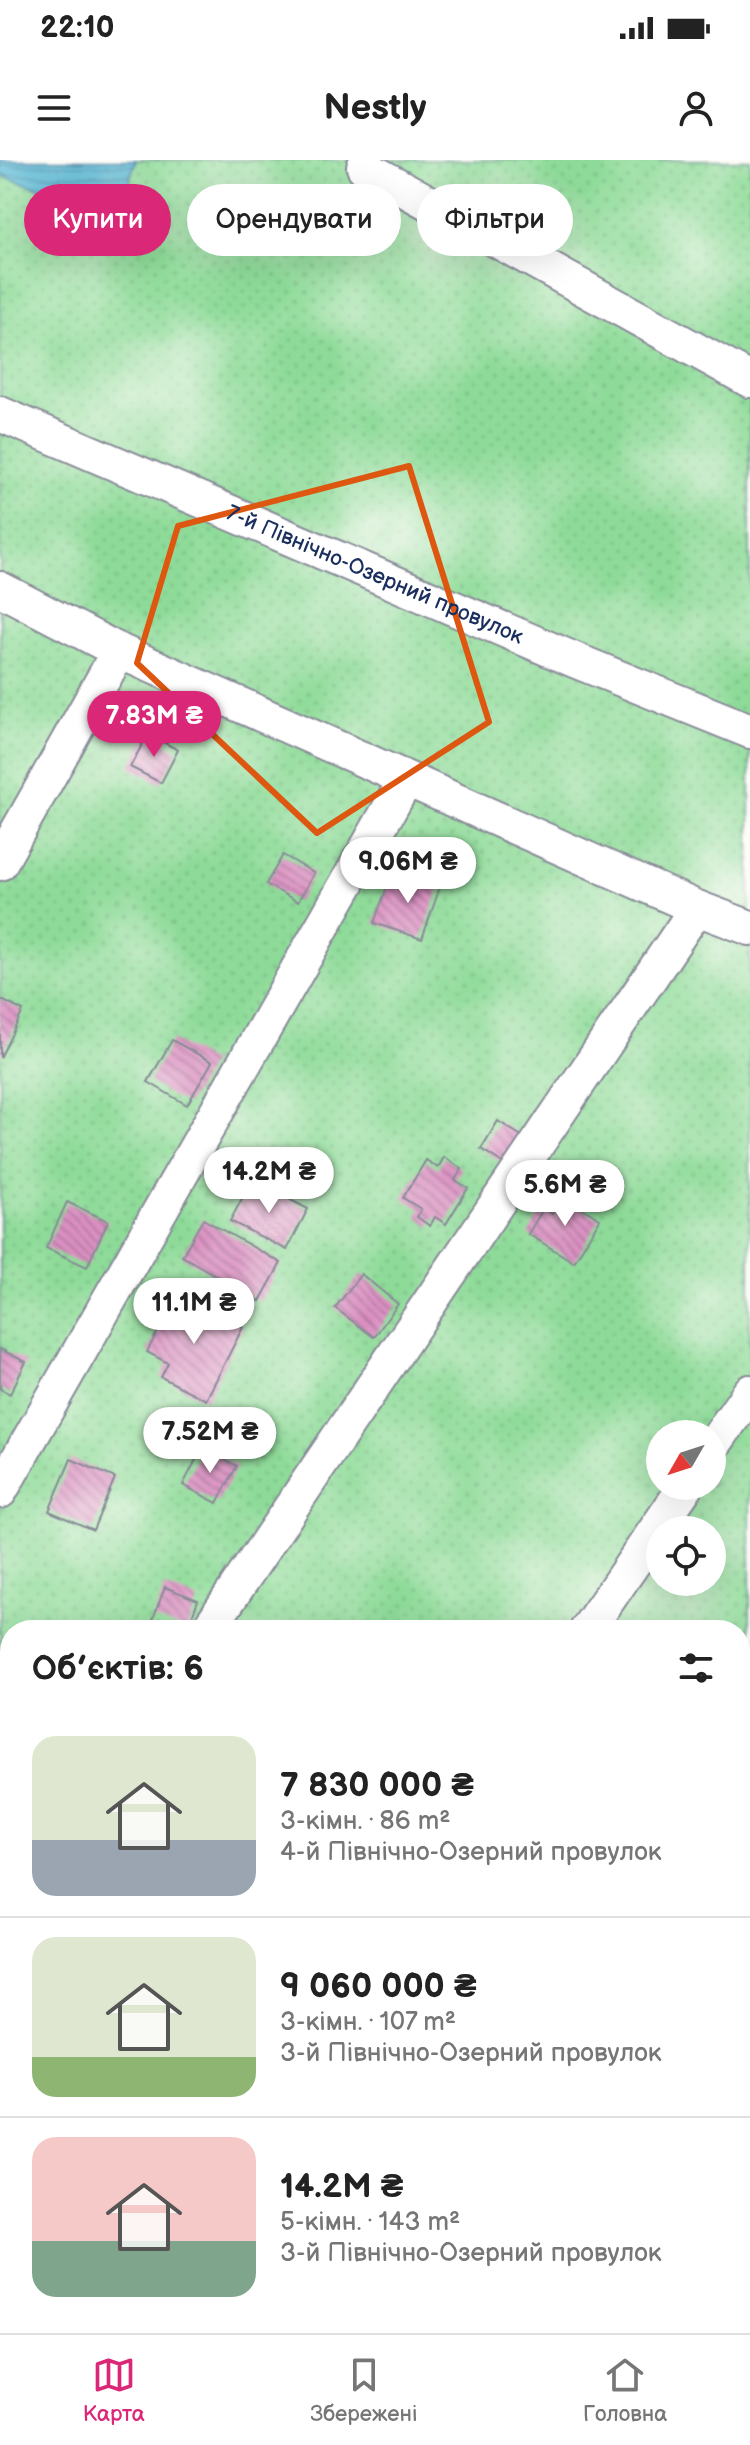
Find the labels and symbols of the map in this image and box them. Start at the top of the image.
street label: 7-й Північно-Озерний провулок [222,499,528,650]
pin: 7.83M ₴ [80,691,228,759]
pin: 9.06M ₴ [334,837,482,905]
pin: 14.2M ₴ [195,1147,343,1215]
pin: 5.6M ₴ [500,1160,630,1228]
pin: 11.1M ₴ [120,1278,268,1346]
pin: 7.52M ₴ [136,1407,284,1475]
north arrow [646,1420,726,1500]

